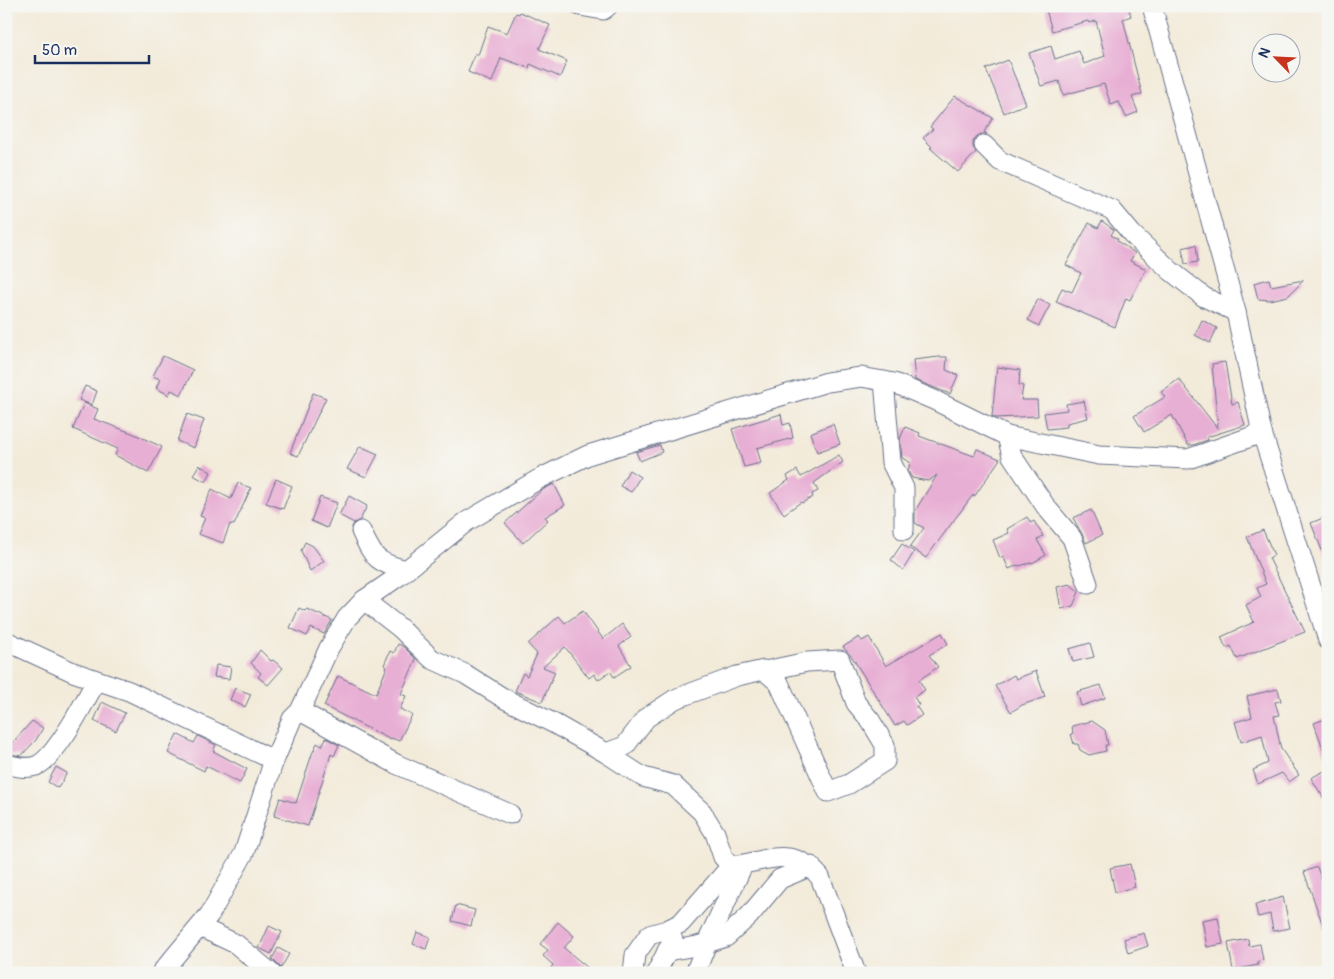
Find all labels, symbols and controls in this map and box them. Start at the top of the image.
scale bar [35,32,149,64]
north arrow [1252,32,1302,82]
text: 50 m [42,41,77,60]
text: N [1255,45,1274,61]

